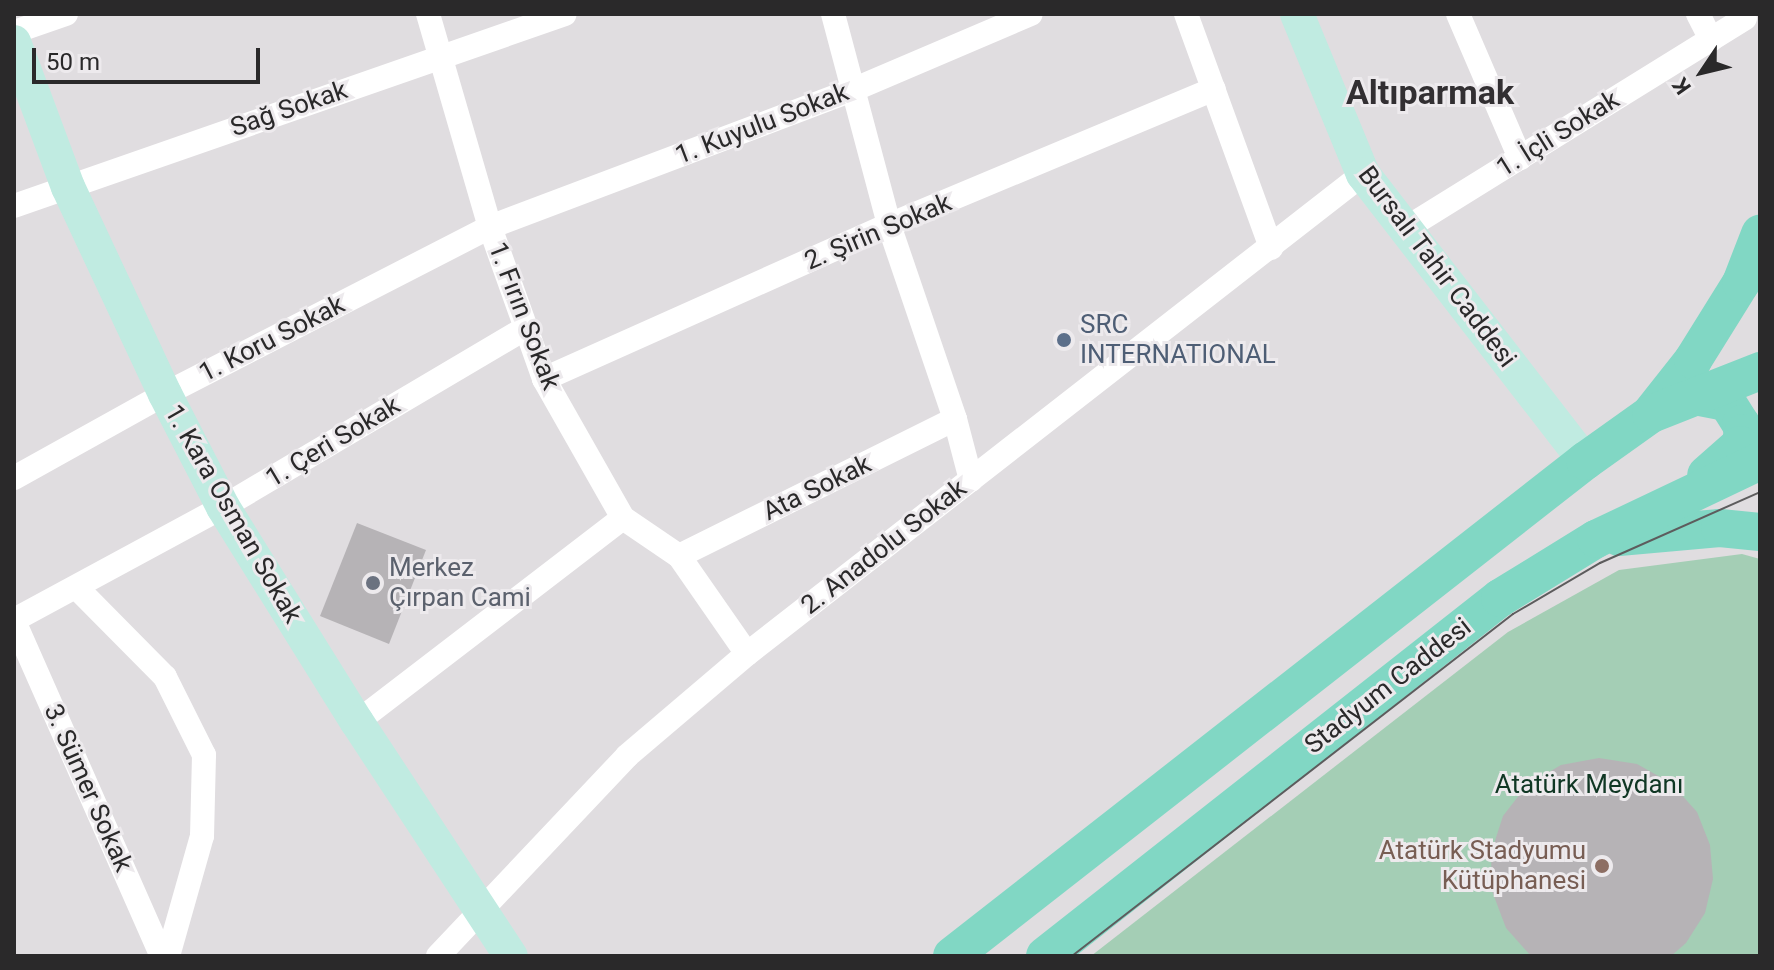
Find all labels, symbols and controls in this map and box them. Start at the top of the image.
scale bar [36,32,264,82]
north arrow [1662,32,1742,112]
text: 50 m [46,48,100,76]
district label: Altıparmak [1346,73,1514,113]
text: K [1668,73,1696,99]
street label: Sağ Sokak [227,74,351,144]
street label: 1. Kuyulu Sokak [671,77,853,171]
street label: 1. İçli Sokak [1491,84,1625,184]
street label: Bursalı Tahir Caddesi [1351,160,1523,374]
street label: 2. Şirin Sokak [800,187,956,277]
street label: 1. Fırın Sokak [482,238,566,394]
street label: 1. Koru Sokak [194,289,350,389]
place label: SRC INTERNATIONAL [1080,309,1276,370]
marker: SRC INTERNATIONAL [1055,331,1073,349]
street label: 1. Çeri Sokak [260,390,406,494]
street label: 1. Kara Osman Sokak [158,399,308,629]
street label: Ata Sokak [758,448,876,528]
street label: 2. Anadolu Sokak [795,473,973,621]
place label: Merkez Çırpan Cami [389,552,531,614]
marker: Merkez Çırpan Cami [364,574,382,592]
street label: Stadyum Caddesi [1299,611,1477,761]
street label: 3. Sümer Sokak [37,699,139,877]
park label: Atatürk Meydanı [1495,769,1683,801]
place label: Atatürk Stadyumu Kütüphanesi [1379,835,1586,896]
marker: Atatürk Stadyumu Kütüphanesi [1593,857,1611,875]

